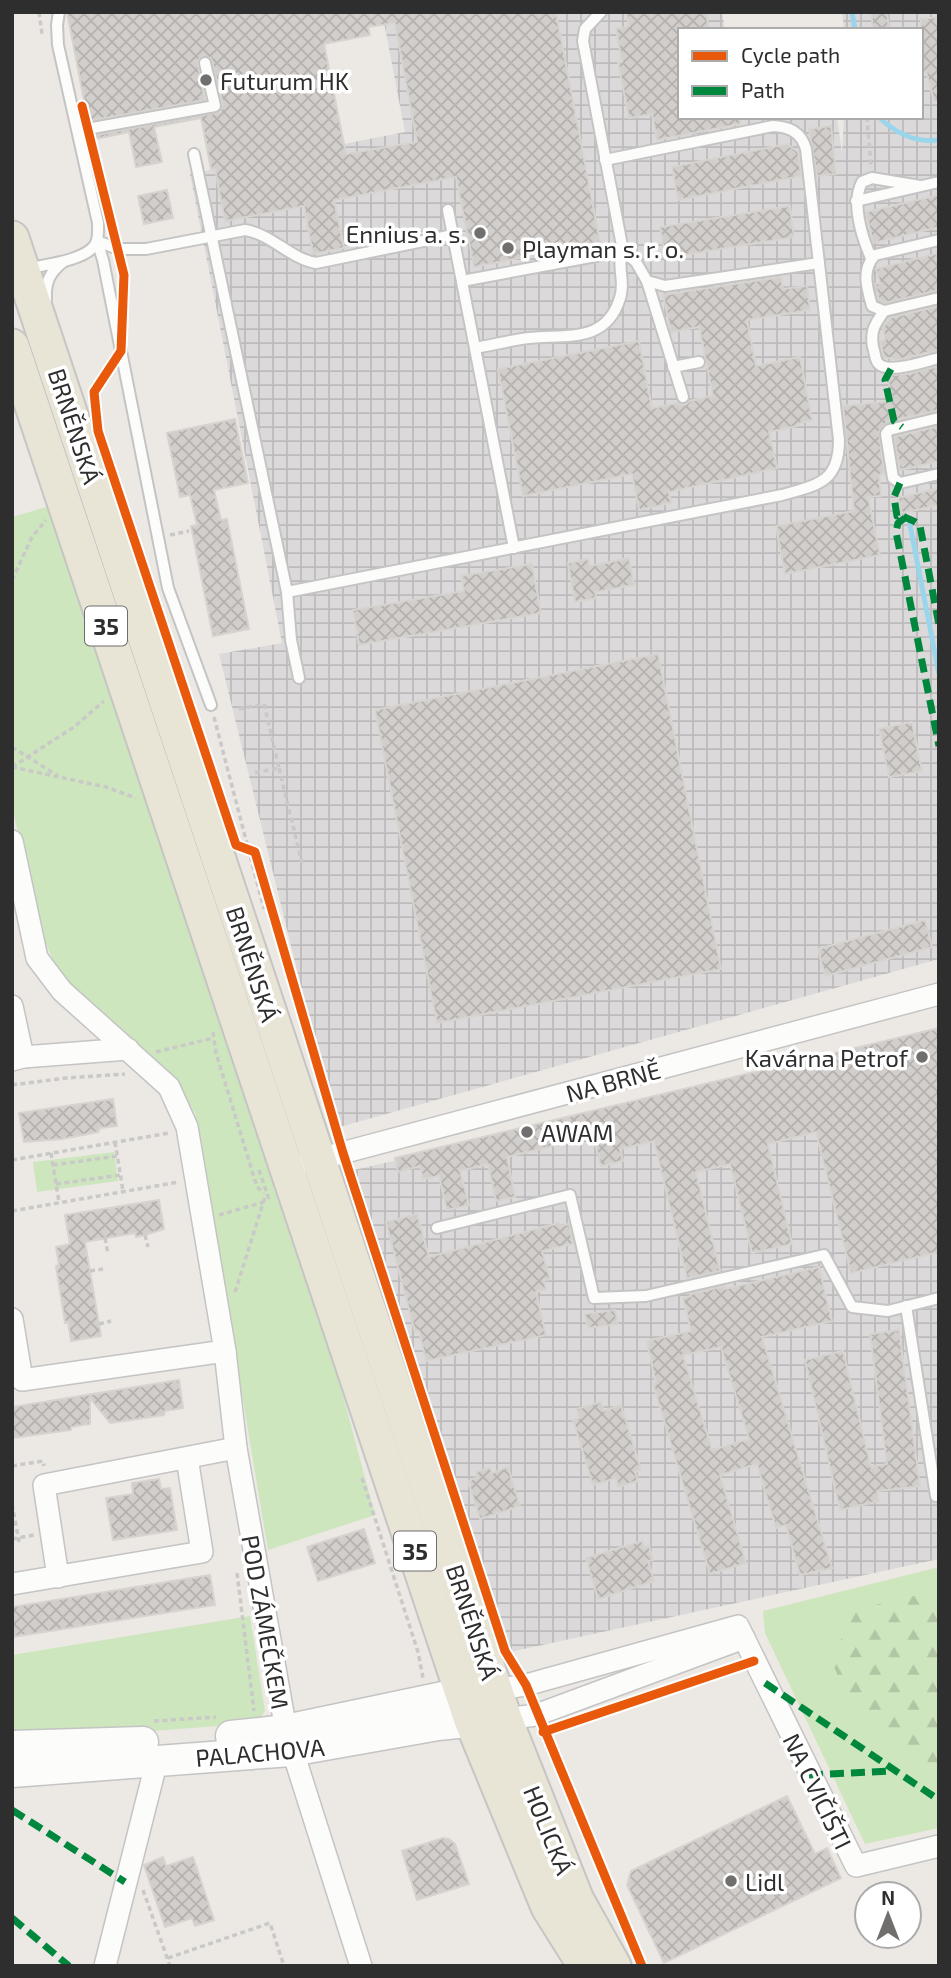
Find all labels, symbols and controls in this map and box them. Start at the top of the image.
legend [678,28,923,119]
text: Cycle path [741,42,840,67]
place label: Futurum HK [220,66,349,95]
marker: Futurum HK [198,72,214,88]
text: Path [741,77,785,102]
place label: Ennius a. s. [346,219,466,248]
marker: Ennius a. s. [472,225,488,241]
place label: Playman s. r. o. [522,234,684,263]
marker: Playman s. r. o. [500,240,516,256]
street label: BRNĚNSKÁ [43,365,107,487]
road number: 35 [85,606,127,646]
street label: BRNĚNSKÁ [221,903,285,1025]
place label: Kavárna Petrof [745,1043,909,1072]
marker: Kavárna Petrof [914,1049,930,1065]
street label: NA BRNĚ [563,1054,663,1108]
place label: AWAM [541,1118,614,1147]
marker: AWAM [519,1124,535,1140]
road number: 35 [394,1532,436,1570]
street label: POD ZÁMEČKEM [236,1533,296,1711]
street label: BRNĚNSKÁ [441,1561,505,1683]
street label: NA CVIČIŠTI [778,1729,858,1853]
street label: PALACHOVA [194,1732,326,1772]
street label: HOLICKÁ [518,1781,580,1879]
place label: Lidl [745,1867,784,1896]
marker: Lidl [723,1873,739,1889]
north arrow [853,1880,923,1950]
text: N [881,1886,895,1909]

